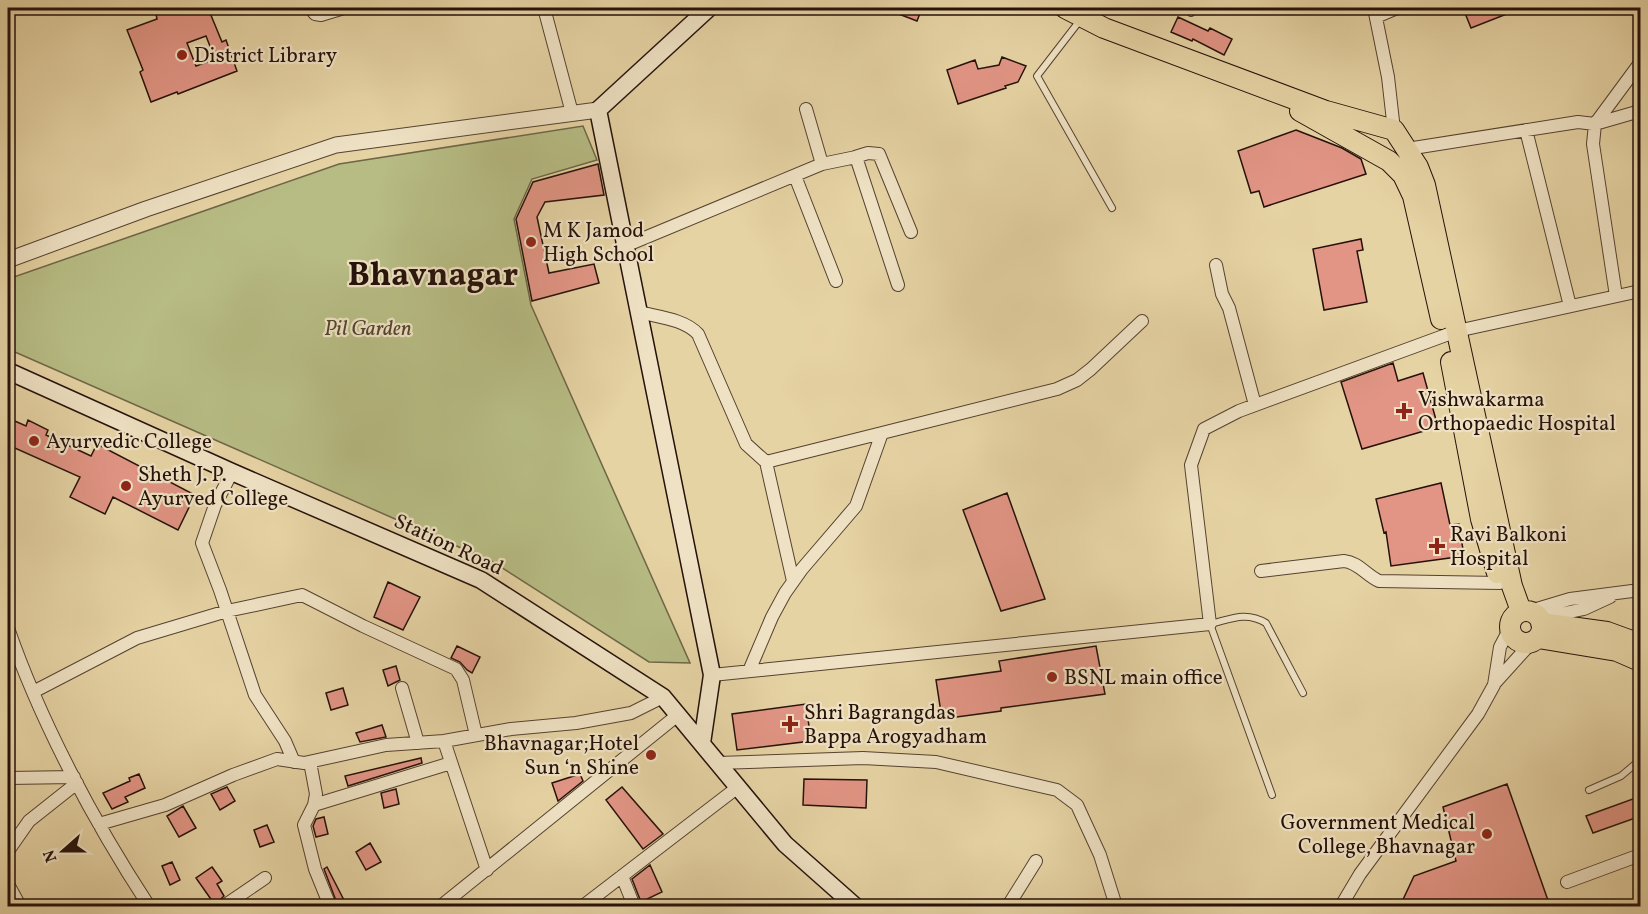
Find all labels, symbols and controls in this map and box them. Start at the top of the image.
place label: District Library [194,42,338,71]
marker: District Library [175,48,189,62]
place label: M K Jamod High School [543,217,654,270]
marker: M K Jamod High School [524,235,538,249]
district label: Bhavnagar [348,254,519,300]
park label: Pil Garden [324,315,412,344]
place label: Vishwakarma Orthopaedic Hospital [1418,386,1616,439]
marker: Vishwakarma Orthopaedic Hospital [1395,402,1413,420]
place label: Ayurvedic College [46,428,212,457]
marker: Ayurvedic College [27,434,41,448]
place label: Sheth J. P. Ayurved College [138,461,288,514]
marker: Sheth J. P. Ayurved College [119,479,133,493]
street label: Station Road [389,507,508,583]
place label: Ravi Balkoni Hospital [1450,521,1567,574]
marker: Ravi Balkoni Hospital [1428,537,1446,555]
place label: BSNL main office [1064,664,1223,693]
marker: BSNL main office [1045,670,1059,684]
place label: Shri Bagrangdas Bappa Arogyadham [804,699,987,752]
marker: Shri Bagrangdas Bappa Arogyadham [781,715,799,733]
place label: Bhavnagar;Hotel Sun ‘n Shine [484,730,639,783]
marker: Bhavnagar;Hotel Sun ‘n Shine [644,748,658,762]
place label: Government Medical College, Bhavnagar [1280,809,1475,862]
north arrow [33,821,93,881]
marker: Government Medical College, Bhavnagar [1480,827,1494,841]
text: N [38,846,63,865]

